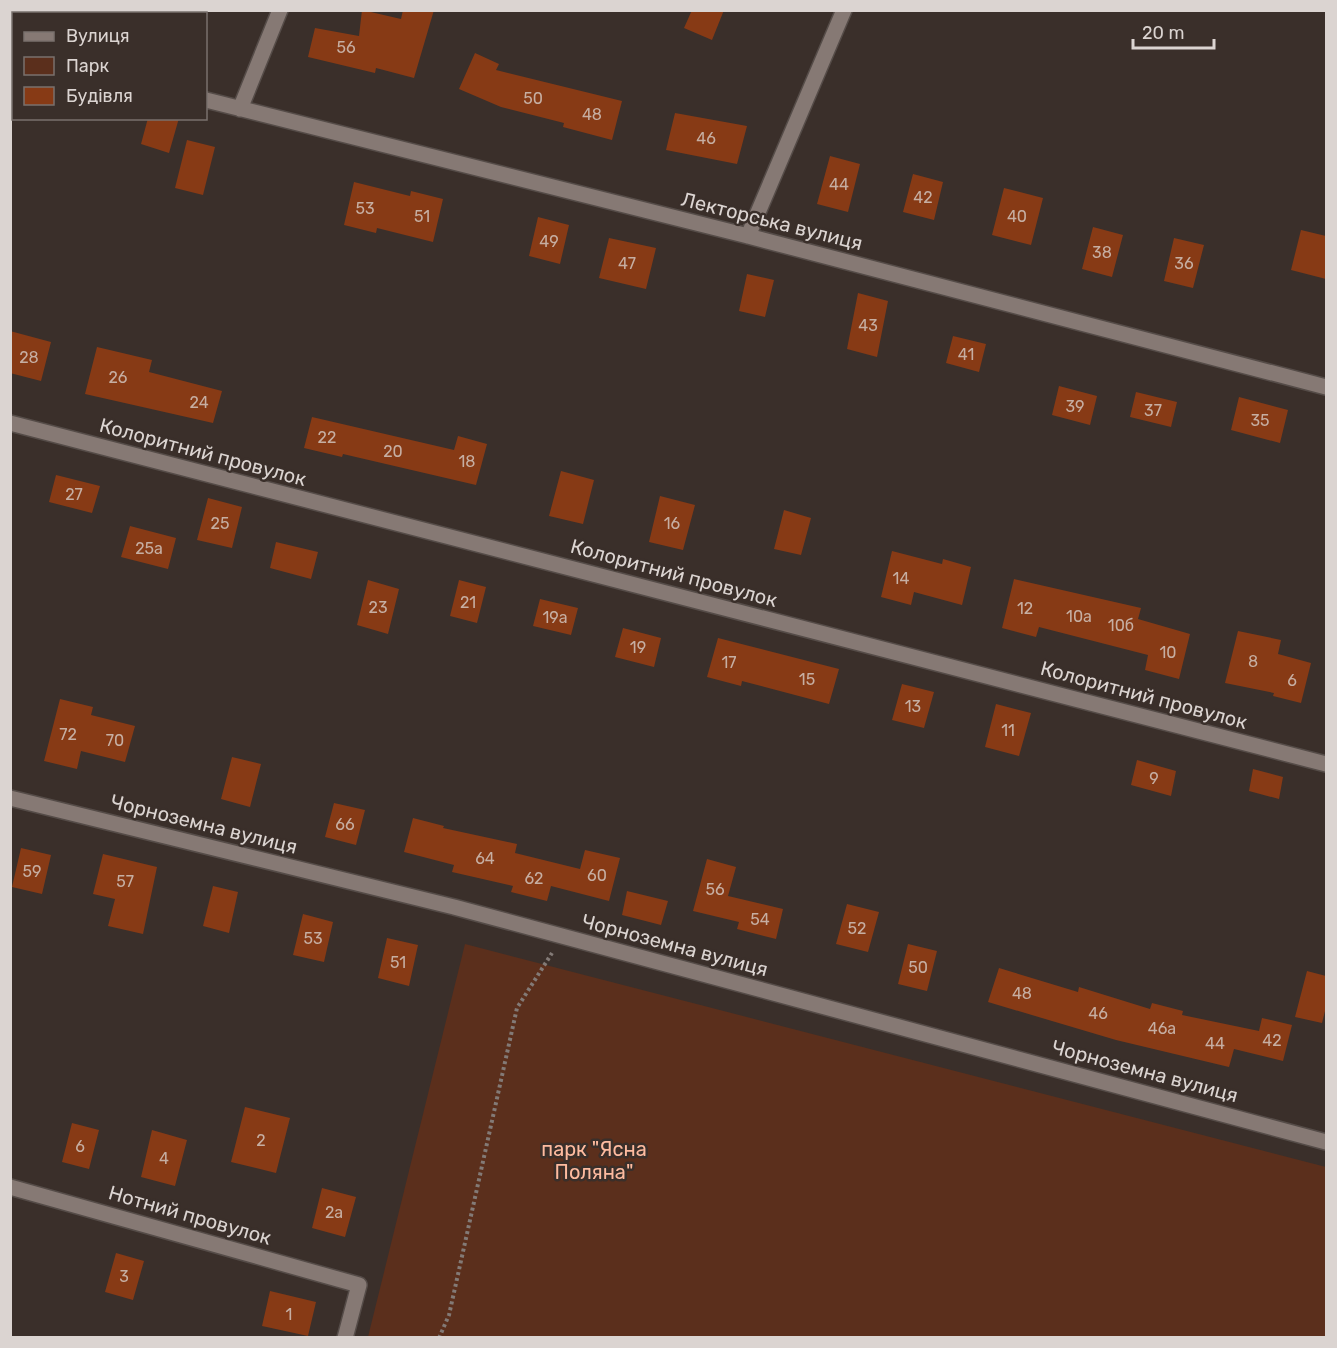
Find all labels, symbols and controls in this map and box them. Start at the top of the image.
legend [12,12,207,120]
scale bar [1133,12,1214,50]
text: 20 m [1142,22,1184,44]
text: Вулиця [66,25,130,47]
house number: 56 [336,38,356,57]
text: Парк [66,55,110,77]
text: Будівля [66,85,133,107]
house number: 50 [523,89,543,108]
house number: 48 [582,105,602,124]
house number: 46 [696,129,716,148]
house number: 44 [829,175,849,194]
street label: Лекторська вулиця [679,187,865,255]
house number: 42 [913,188,933,207]
house number: 53 [355,199,375,218]
house number: 51 [414,207,430,226]
house number: 40 [1007,207,1027,226]
house number: 49 [539,232,559,251]
house number: 38 [1092,243,1112,262]
house number: 47 [618,254,636,273]
house number: 36 [1174,254,1194,273]
house number: 43 [858,316,878,335]
house number: 41 [958,345,974,364]
house number: 28 [19,348,39,367]
house number: 26 [108,368,128,387]
house number: 24 [189,393,209,412]
house number: 39 [1065,397,1085,416]
house number: 37 [1144,401,1162,420]
house number: 35 [1250,411,1270,430]
street label: Колоритний провулок [97,413,309,491]
house number: 22 [318,428,336,447]
house number: 20 [383,442,403,461]
house number: 18 [458,452,476,471]
house number: 27 [65,485,83,504]
house number: 25 [211,514,229,533]
house number: 16 [664,514,681,533]
street label: Колоритний провулок [568,534,780,612]
house number: 25а [135,539,163,558]
house number: 14 [893,569,909,588]
house number: 21 [460,593,476,612]
house number: 23 [368,598,388,617]
house number: 12 [1017,599,1033,618]
house number: 10а [1066,607,1092,626]
house number: 19а [542,608,568,627]
house number: 10б [1108,616,1134,635]
house number: 19 [630,638,646,657]
house number: 10 [1159,643,1177,662]
house number: 8 [1248,652,1258,671]
house number: 17 [721,653,737,672]
street label: Колоритний провулок [1038,656,1250,734]
house number: 15 [799,670,815,689]
house number: 6 [1287,671,1297,690]
house number: 13 [905,697,921,716]
house number: 11 [1001,721,1015,740]
house number: 72 [59,725,77,744]
house number: 70 [106,731,124,750]
house number: 9 [1149,769,1159,788]
street label: Чорноземна вулиця [108,789,300,859]
house number: 66 [335,815,355,834]
house number: 64 [475,849,495,868]
house number: 59 [23,862,42,881]
house number: 60 [587,866,607,885]
house number: 62 [524,869,544,888]
house number: 57 [116,872,134,891]
house number: 56 [705,880,725,899]
street label: Чорноземна вулиця [579,909,771,981]
house number: 54 [750,910,770,929]
house number: 52 [848,919,866,938]
house number: 53 [303,929,323,948]
house number: 51 [390,953,406,972]
house number: 50 [908,958,928,977]
house number: 48 [1012,984,1032,1003]
house number: 46 [1088,1004,1108,1023]
house number: 46а [1148,1019,1176,1038]
house number: 42 [1262,1031,1282,1050]
house number: 44 [1205,1034,1225,1053]
street label: Чорноземна вулиця [1049,1035,1241,1107]
house number: 2 [256,1131,266,1150]
house number: 6 [75,1137,85,1156]
park label: парк "Ясна Поляна" [541,1137,647,1184]
house number: 4 [159,1149,169,1168]
street label: Нотний провулок [106,1180,274,1250]
house number: 2а [325,1203,343,1222]
house number: 3 [119,1267,129,1286]
house number: 1 [286,1305,292,1324]

